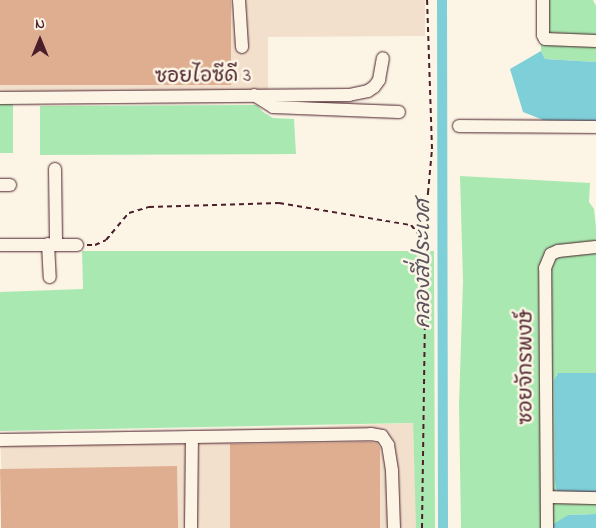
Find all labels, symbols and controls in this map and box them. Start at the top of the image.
text: N [35,14,45,35]
north arrow [15,15,65,65]
street label: ซอยไอซีดี 3 [155,64,251,90]
water label: คลองสี่ประเวศ [411,199,437,329]
street label: ซอยจักรพงษ์ [515,309,539,425]

